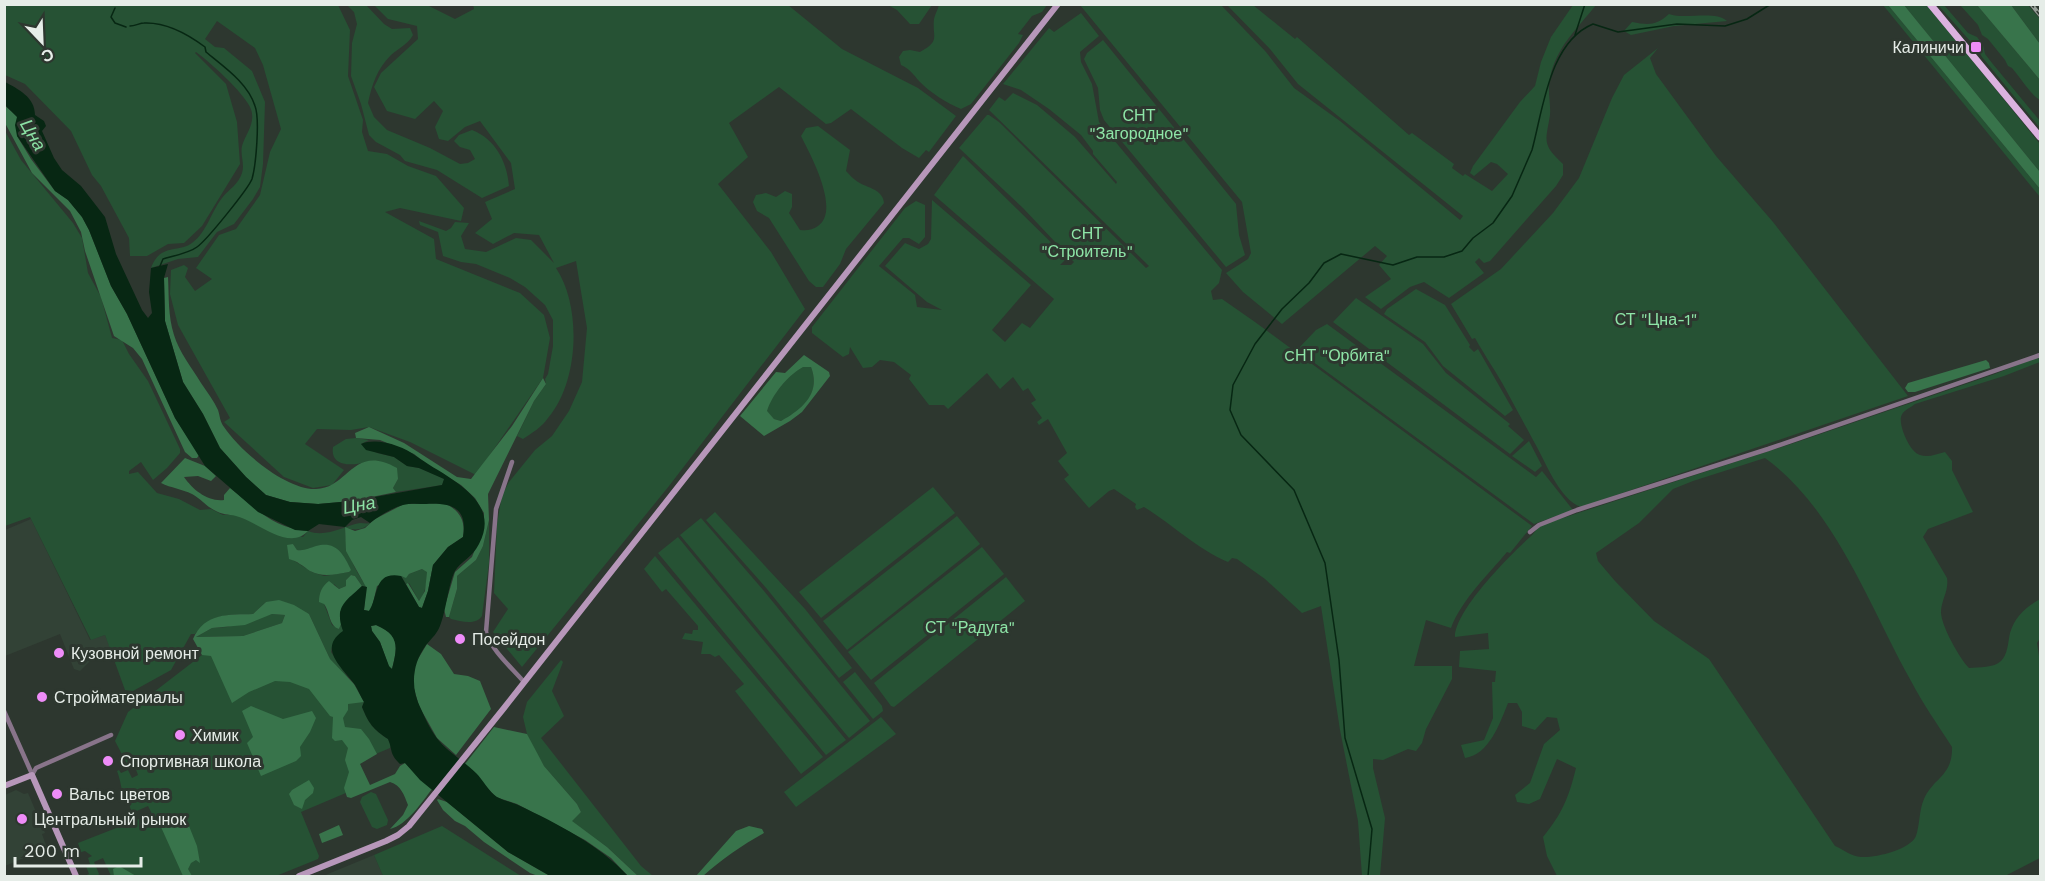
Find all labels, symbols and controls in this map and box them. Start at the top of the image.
north arrow [12,12,72,72]
place label: Калиничи [1892,38,1964,57]
marker: Калиничи [1969,40,1983,54]
text: С [38,44,57,67]
park label: СНТ "Загородное" [1089,106,1189,143]
water label: Цна [16,115,51,154]
park label: CНТ "Строитель" [1041,224,1133,261]
park label: СТ "Цна-1" [1615,310,1697,329]
park label: CНТ "Орбита" [1284,346,1390,365]
water label: Цна [341,491,377,518]
park label: СТ "Радуга" [925,618,1015,637]
place label: Посейдон [472,630,545,649]
marker: Посейдон [453,632,467,646]
place label: Кузовной ремонт [71,644,200,663]
marker: Кузовной ремонт [52,646,66,660]
place label: Стройматериалы [54,688,183,707]
marker: Стройматериалы [35,690,49,704]
place label: Химик [192,726,240,745]
marker: Химик [173,728,187,742]
place label: Спортивная школа [120,752,261,771]
marker: Спортивная школа [101,754,115,768]
place label: Вальс цветов [69,785,170,804]
marker: Вальс цветов [50,787,64,801]
place label: Центральный рынок [34,810,187,829]
marker: Центральный рынок [15,812,29,826]
scale bar [15,830,141,868]
text: 200 m [24,840,80,861]

